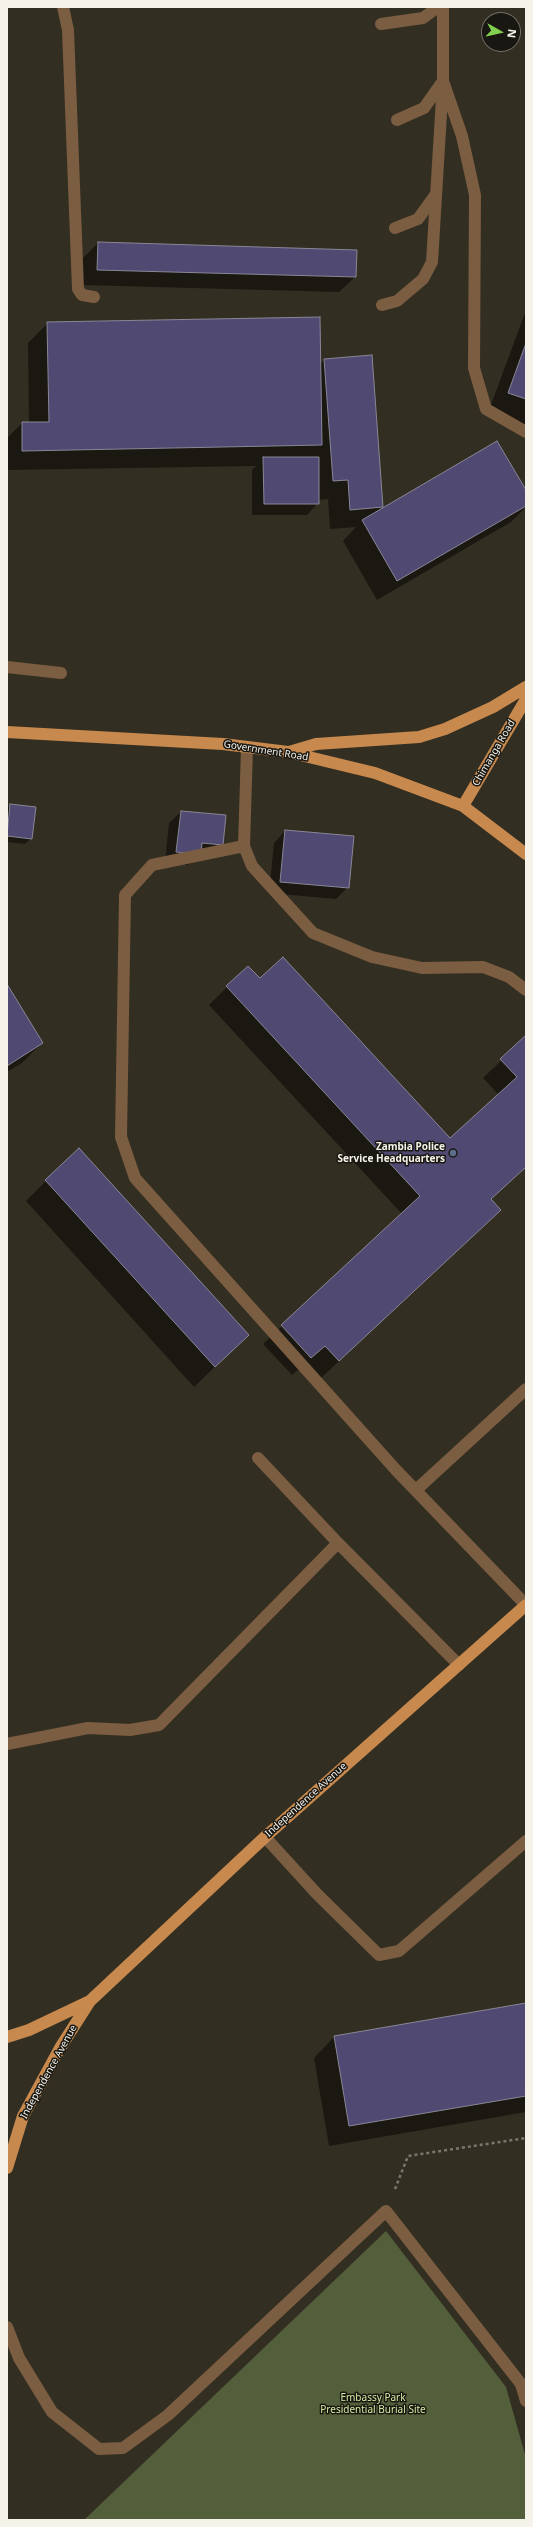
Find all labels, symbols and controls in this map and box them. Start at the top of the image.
north arrow [481,12,521,52]
text: N [504,28,520,39]
street label: Chimanga Road [470,718,518,788]
street label: Government Road [223,738,309,764]
place label: Zambia Police Service Headquarters [338,1141,445,1164]
marker: Zambia Police Service Headquarters [448,1148,458,1158]
street label: Independence Avenue [263,1760,349,1840]
street label: Independence Avenue [18,2023,80,2121]
park label: Embassy Park Presidential Burial Site [320,2392,426,2416]

